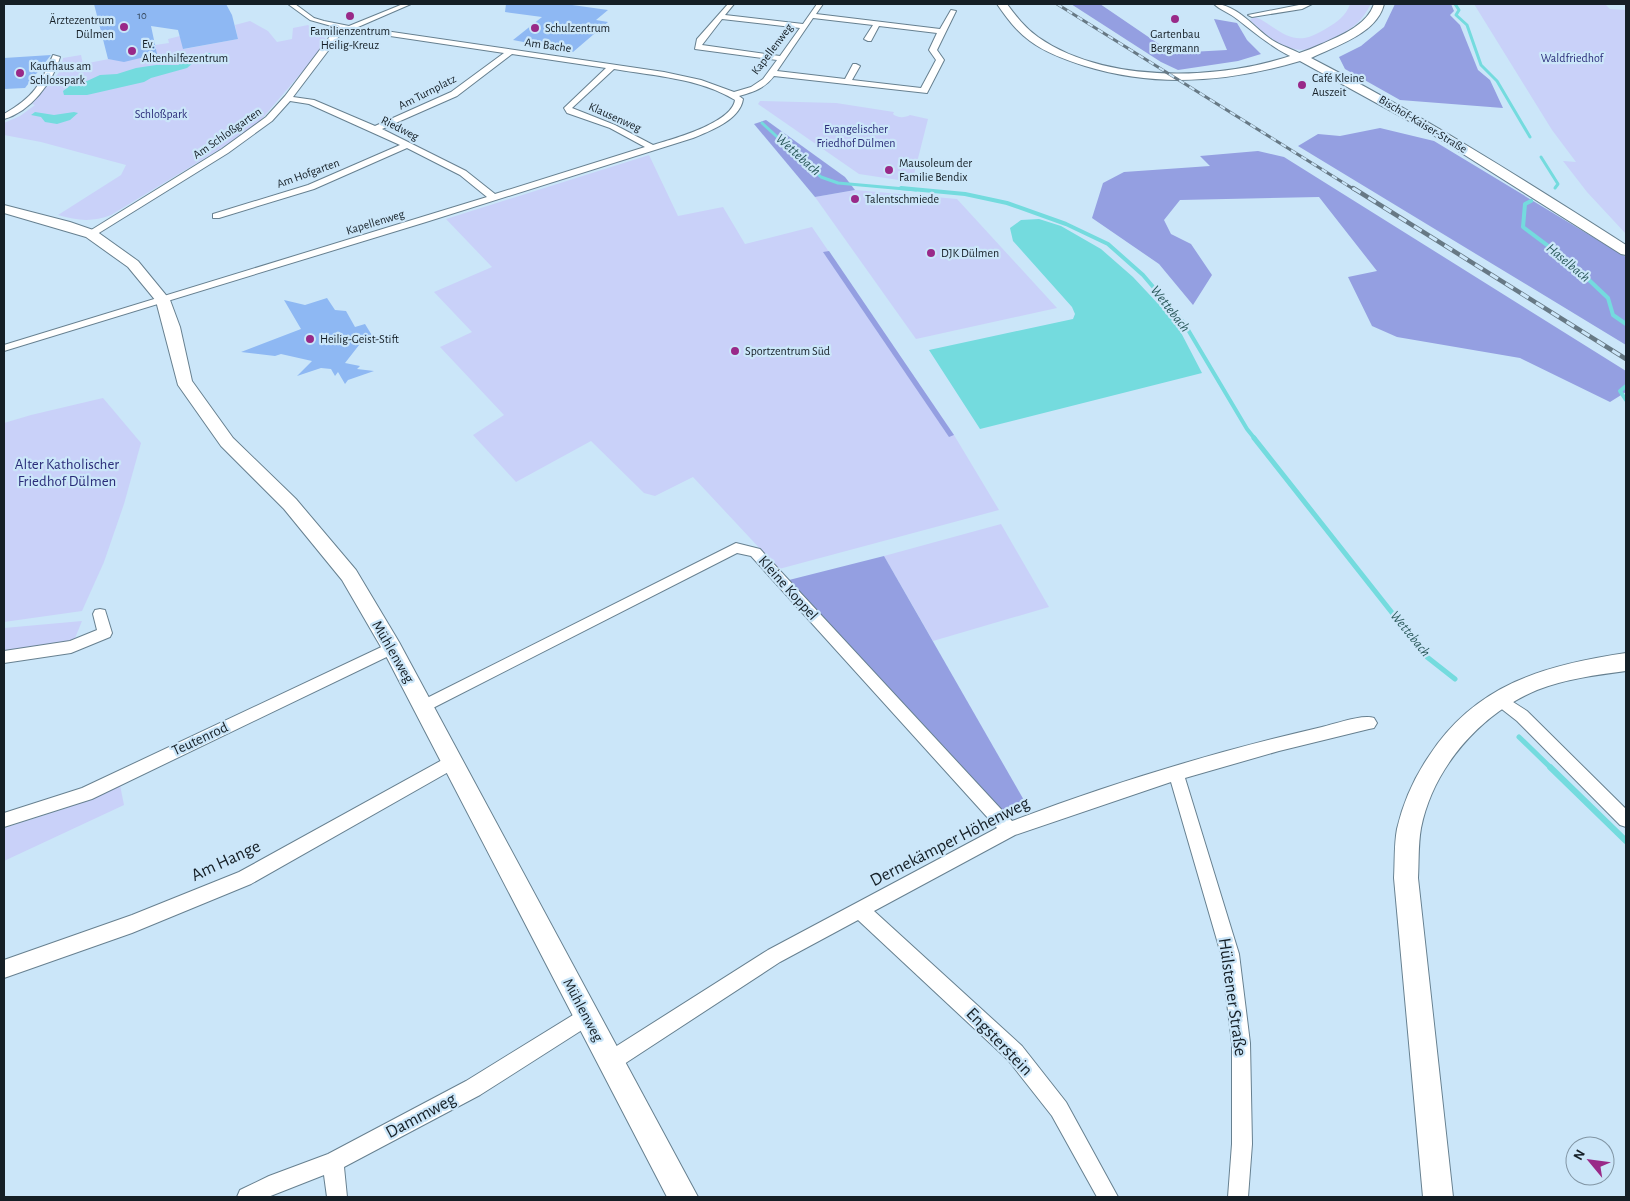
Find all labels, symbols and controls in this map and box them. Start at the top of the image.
house number: 10 [137,10,147,21]
marker: Familienzentrum Heilig-Kreuz [344,10,356,22]
place label: Ärztezentrum Dülmen [49,13,114,40]
marker: Gartenbau Bergmann [1169,13,1181,25]
marker: Ärztezentrum Dülmen [118,21,130,33]
street label: Kapellenweg [749,21,795,77]
marker: Schulzentrum [529,22,541,34]
place label: Schulzentrum [545,22,610,34]
place label: Familienzentrum Heilig-Kreuz [310,25,390,51]
place label: Gartenbau Bergmann [1150,28,1200,54]
street label: Am Bache [524,36,572,54]
place label: Ev. Altenhilfezentrum [142,38,228,64]
marker: Ev. Altenhilfezentrum [126,45,138,57]
park label: Waldfriedhof [1541,52,1605,64]
place label: Kaufhaus am Schlosspark [30,60,91,86]
marker: Kaufhaus am Schlosspark [14,67,26,79]
street label: Am Turnplatz [396,72,458,112]
place label: Café Kleine Auszeit [1312,72,1364,98]
marker: Café Kleine Auszeit [1296,79,1308,91]
street label: Bischof-Kaiser-Straße [1377,93,1469,155]
street label: Klausenweg [587,100,643,134]
street label: Am Schloßgarten [191,105,263,161]
park label: Schloßpark [135,108,188,120]
street label: Riedweg [379,113,421,143]
park label: Evangelischer Friedhof Dülmen [817,123,895,149]
water label: Wettebach [773,132,823,178]
street label: Am Hofgarten [275,156,341,190]
place label: Mausoleum der Familie Bendix [899,157,972,183]
marker: Mausoleum der Familie Bendix [883,164,895,176]
marker: Talentschmiede [849,193,861,205]
place label: Talentschmiede [865,193,939,205]
street label: Kapellenweg [344,207,406,237]
water label: Haselbach [1544,241,1592,285]
marker: DJK Dülmen [925,247,937,259]
place label: DJK Dülmen [941,247,999,259]
water label: Wettebach [1148,283,1192,335]
marker: Heilig-Geist-Stift [304,333,316,345]
place label: Heilig-Geist-Stift [320,333,399,345]
marker: Sportzentrum Süd [729,345,741,357]
place label: Sportzentrum Süd [745,345,830,357]
park label: Alter Katholischer Friedhof Dülmen [15,457,119,489]
street label: Kleine Koppel [755,553,821,623]
water label: Wettebach [1387,608,1433,660]
street label: Mühlenweg [369,618,417,686]
street label: Teutenrod [170,719,231,758]
street label: Dernekämper Höhenweg [867,794,1033,890]
street label: Am Hange [189,837,263,885]
street label: Hülstener Straße [1215,937,1249,1057]
street label: Mühlenweg [560,976,606,1045]
street label: Engsterstein [962,1004,1036,1080]
street label: Dammweg [383,1090,459,1142]
north arrow [1565,1136,1615,1186]
text: N [1571,1148,1588,1163]

